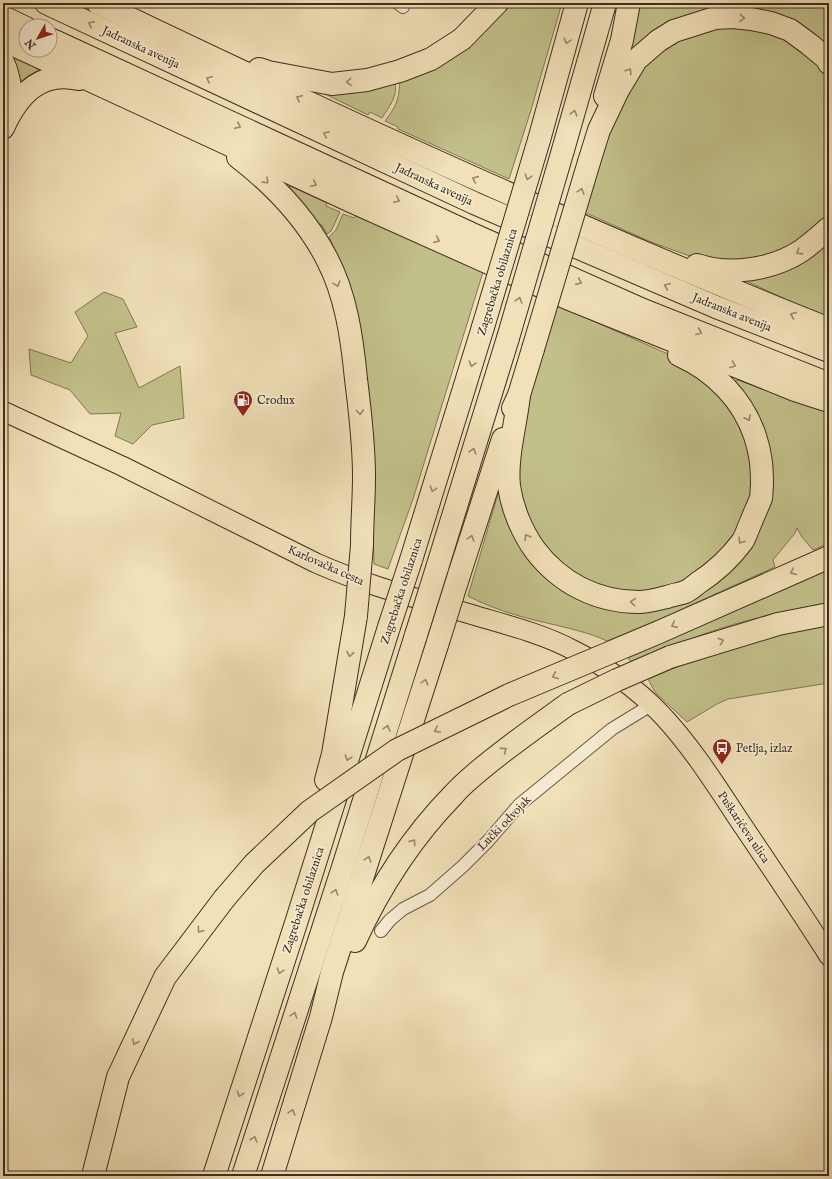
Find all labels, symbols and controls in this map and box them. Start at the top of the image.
one-way arrow [739,14,745,23]
north arrow [18,18,58,58]
one-way arrow [88,21,95,29]
street label: Jadranska avenija [97,22,183,73]
text: N [22,35,40,53]
one-way arrow [563,37,572,44]
one-way arrow [625,68,632,75]
one-way arrow [205,76,213,84]
one-way arrow [346,77,352,86]
one-way arrow [296,95,303,103]
one-way arrow [569,110,578,117]
one-way arrow [234,121,242,129]
one-way arrow [323,131,331,139]
street label: Jadranska avenija [390,159,476,210]
one-way arrow [524,173,533,180]
one-way arrow [472,175,479,183]
one-way arrow [261,177,269,184]
one-way arrow [309,179,317,187]
one-way arrow [576,187,585,194]
one-way arrow [393,195,400,203]
street label: Zagrebačka obilaznica [474,226,521,337]
one-way arrow [433,235,440,243]
one-way arrow [796,247,803,255]
one-way arrow [575,277,583,285]
one-way arrow [332,280,341,287]
one-way arrow [664,283,672,291]
street label: Jadranska avenija [688,289,774,336]
one-way arrow [514,297,523,304]
one-way arrow [789,311,796,319]
one-way arrow [696,328,703,336]
one-way arrow [468,361,477,368]
one-way arrow [729,361,736,369]
fuel station icon: Crodux [232,389,254,417]
place label: Crodux [257,393,295,408]
one-way arrow [355,409,364,415]
one-way arrow [743,414,751,421]
one-way arrow [468,447,477,454]
one-way arrow [429,485,438,492]
one-way arrow [466,534,475,541]
one-way arrow [524,534,532,541]
street label: Zagrebačka obilaznica [377,535,426,646]
one-way arrow [738,537,746,544]
street label: Karlovačka cesta [285,542,367,589]
one-way arrow [790,567,798,575]
one-way arrow [630,597,636,606]
one-way arrow [671,620,679,628]
one-way arrow [717,637,724,646]
one-way arrow [346,651,355,657]
one-way arrow [551,671,559,679]
one-way arrow [420,679,429,686]
one-way arrow [382,724,391,731]
one-way arrow [434,725,441,733]
bus stop icon: Petlja, izlaz [711,737,733,765]
place label: Petlja, izlaz [736,741,793,756]
one-way arrow [500,748,507,755]
one-way arrow [344,754,353,761]
street label: Puškarićeva ulica [714,789,774,867]
street label: Lučki odvojak [474,792,535,854]
one-way arrow [408,840,415,847]
street label: Zagrebačka obilaznica [279,844,328,955]
one-way arrow [364,856,372,863]
one-way arrow [330,888,339,895]
one-way arrow [198,926,205,933]
one-way arrow [276,967,285,974]
one-way arrow [289,1012,298,1019]
one-way arrow [132,1037,140,1045]
one-way arrow [236,1091,245,1098]
one-way arrow [287,1109,296,1116]
one-way arrow [249,1135,258,1142]

